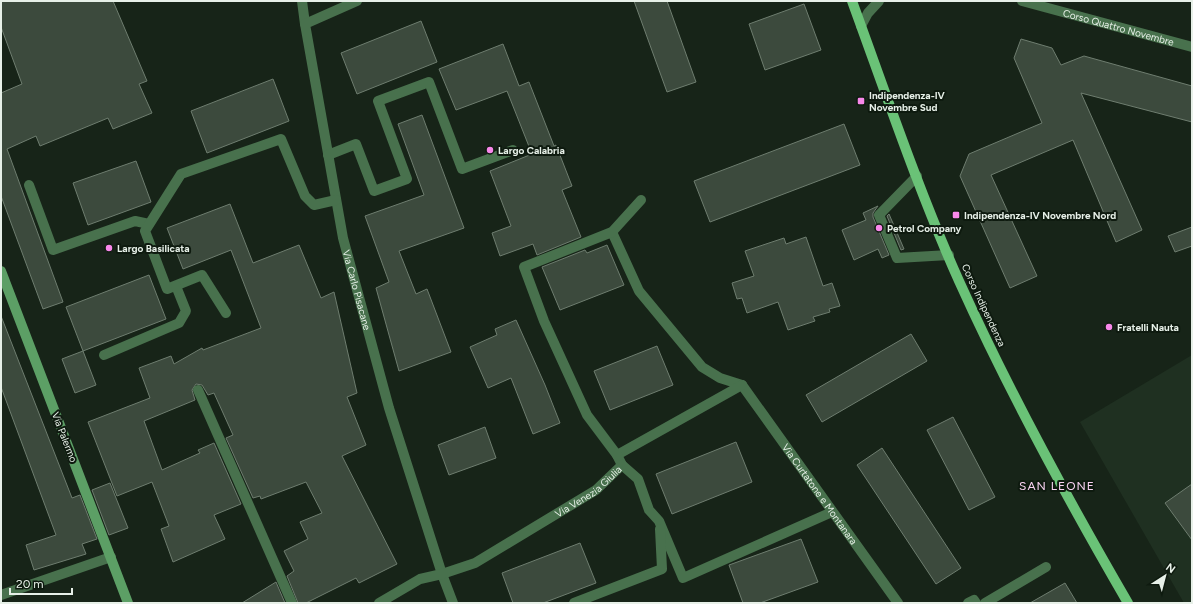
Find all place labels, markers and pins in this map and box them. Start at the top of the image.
place label: Indipendenza-IV Novembre Sud [869,89,946,114]
marker: Indipendenza-IV Novembre Sud [856,96,866,106]
place label: Largo Calabria [498,144,565,157]
marker: Largo Calabria [485,145,495,155]
place label: Indipendenza-IV Novembre Nord [964,209,1116,222]
marker: Indipendenza-IV Novembre Nord [951,210,961,220]
place label: Petrol Company [887,222,962,235]
marker: Petrol Company [874,223,884,233]
place label: Largo Basilicata [117,242,190,255]
marker: Largo Basilicata [104,243,114,253]
place label: Fratelli Nauta [1117,321,1179,334]
marker: Fratelli Nauta [1104,322,1114,332]

